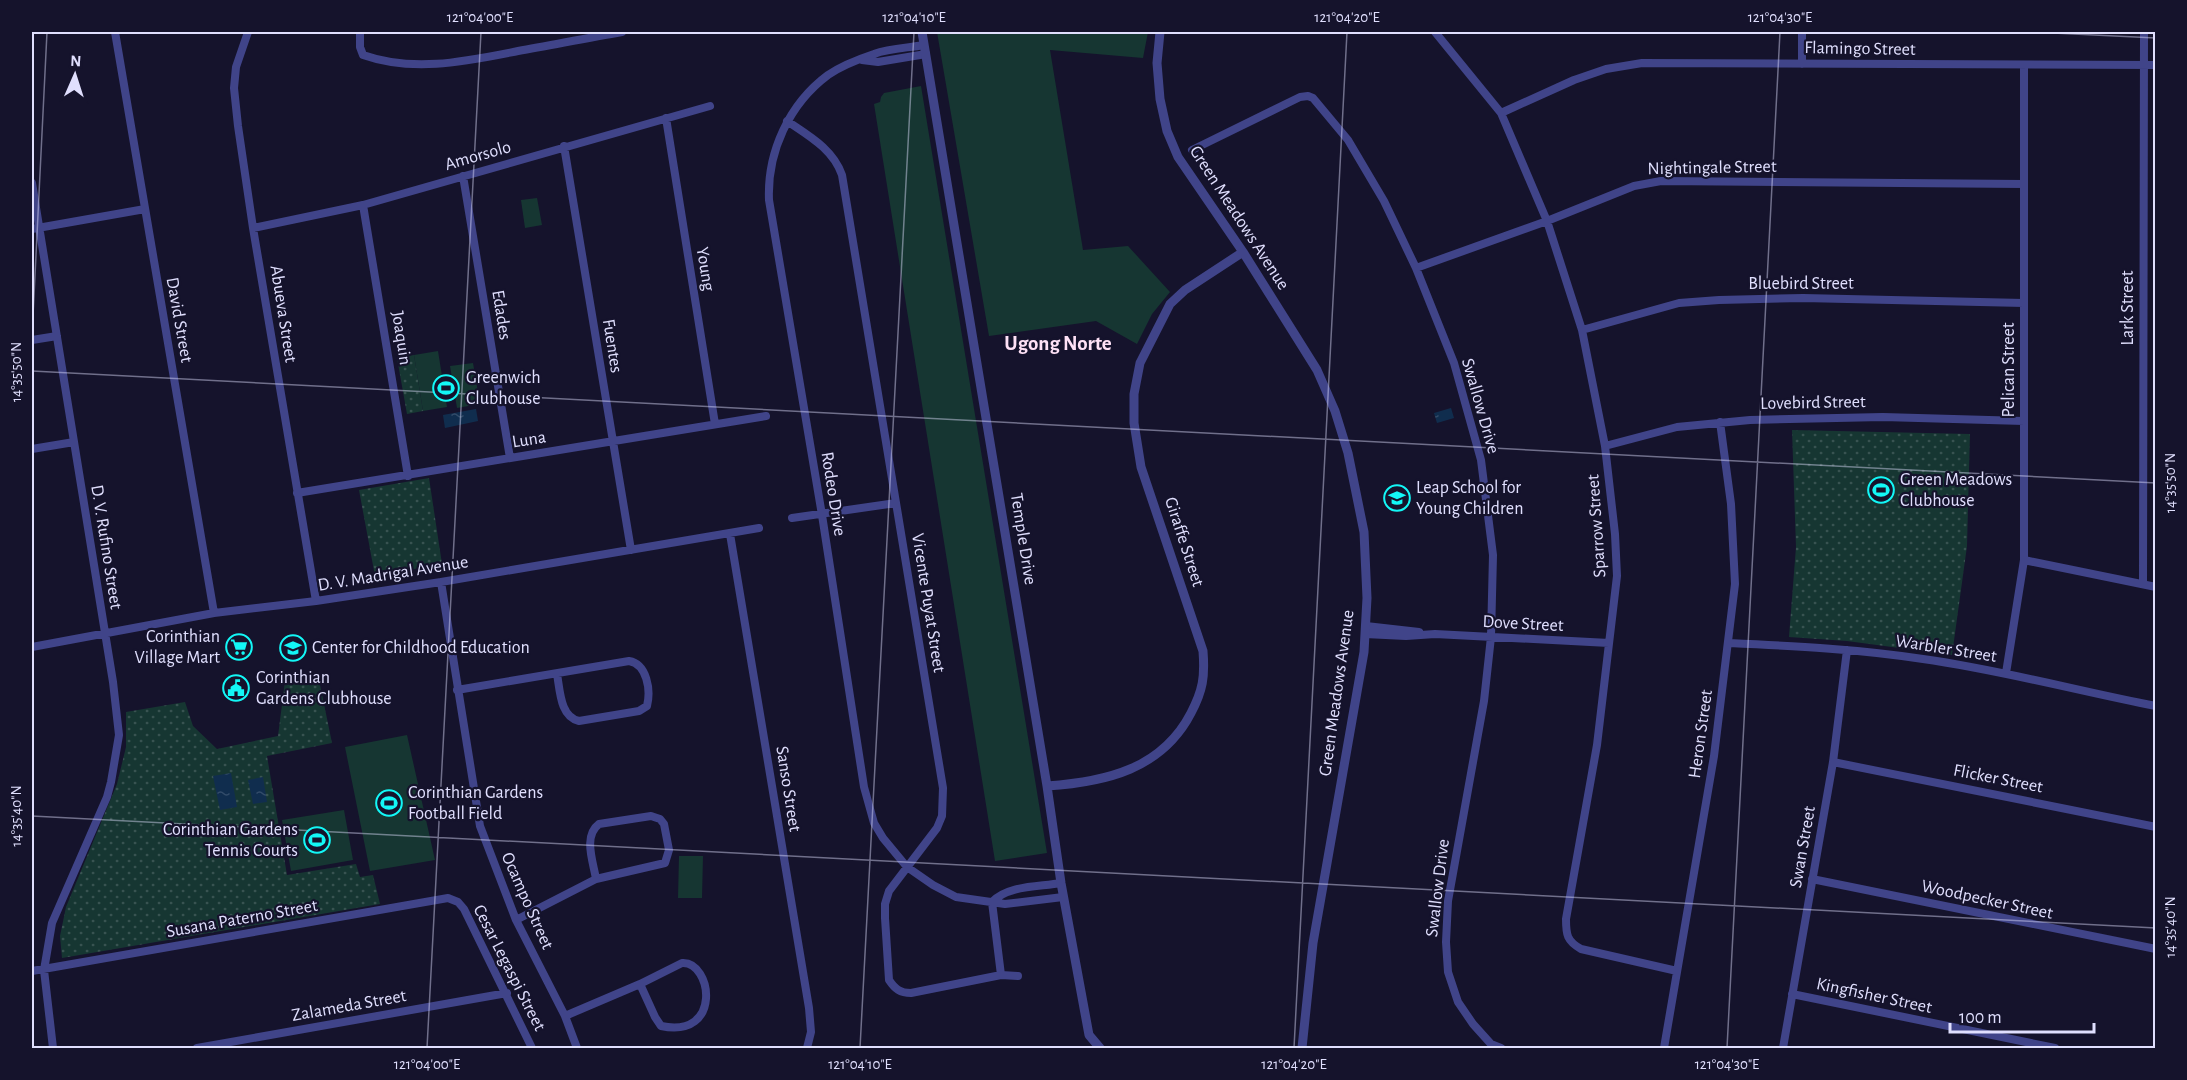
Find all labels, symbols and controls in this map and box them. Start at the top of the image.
text: 121°04'00"E [447,10,513,25]
text: 121°04'10"E [882,10,946,25]
text: 121°04'20"E [1314,10,1380,25]
text: 121°04'30"E [1748,10,1812,25]
street label: Flamingo Street [1804,39,1916,59]
north arrow [45,45,105,105]
text: N [70,53,82,69]
street label: Amorsolo [443,138,513,174]
street label: Green Meadows Avenue [1186,143,1292,293]
street label: Nightingale Street [1647,158,1777,178]
street label: Young [693,246,717,292]
street label: Abueva Street [266,264,300,364]
street label: Lark Street [2119,270,2137,346]
street label: Bluebird Street [1748,275,1854,293]
street label: David Street [163,276,195,364]
street label: Edades [488,289,514,341]
street label: Joaquin [388,310,414,366]
street label: Fuentes [599,318,625,374]
street label: Pelican Street [2000,322,2018,418]
district label: Ugong Norte [1004,333,1112,354]
text: 14°35'50"N [9,342,24,402]
street label: Swallow Drive [1458,356,1502,456]
place label: Greenwich Clubhouse [466,369,541,408]
sports icon: Greenwich Clubhouse [431,373,461,403]
street label: Lovebird Street [1760,393,1866,413]
street label: Luna [511,428,547,452]
street label: Rodeo Drive [817,451,849,537]
text: 14°35'50"N [2163,453,2178,513]
place label: Green Meadows Clubhouse [1900,471,2012,510]
street label: Sparrow Street [1584,474,1610,578]
sports icon: Green Meadows Clubhouse [1866,475,1896,505]
place label: Leap School for Young Children [1416,479,1523,518]
school or university icon: Leap School for Young Children [1382,483,1412,513]
street label: D. V. Rufino Street [87,484,125,611]
street label: Temple Drive [1007,492,1039,586]
street label: Giraffe Street [1161,495,1207,589]
street label: Vicente Puyat Street [908,532,948,674]
street label: D. V. Madrigal Avenue [316,553,470,595]
street label: Green Meadows Avenue [1316,609,1358,777]
street label: Dove Street [1482,613,1564,635]
place label: Corinthian Village Mart [135,628,220,667]
supermarket icon: Corinthian Village Mart [224,632,254,662]
street label: Warbler Street [1894,632,1998,666]
school or university icon: Center for Childhood Education [278,633,308,663]
place label: Center for Childhood Education [312,639,530,657]
place label: Corinthian Gardens Clubhouse [256,669,392,708]
public building icon: Corinthian Gardens Clubhouse [221,673,251,703]
street label: Heron Street [1686,688,1716,779]
street label: Sanso Street [772,745,804,833]
street label: Flicker Street [1952,761,2045,797]
place label: Corinthian Gardens Football Field [408,784,543,823]
text: 14°35'40"N [9,785,24,847]
sports icon: Corinthian Gardens Football Field [374,788,404,818]
street label: Swan Street [1787,804,1819,889]
place label: Corinthian Gardens Tennis Courts [163,821,298,860]
sports icon: Corinthian Gardens Tennis Courts [302,825,332,855]
street label: Swallow Drive [1423,838,1453,938]
street label: Ocampo Street [498,850,556,952]
street label: Woodpecker Street [1920,877,2055,923]
text: 14°35'40"N [2163,896,2178,958]
street label: Susana Paterno Street [165,897,319,941]
street label: Cesar Legaspi Street [470,902,549,1034]
street label: Kingfisher Street [1815,975,1934,1017]
street label: Zalameda Street [290,987,408,1025]
scale bar [1950,996,2094,1034]
text: 100 m [1959,1009,2002,1027]
text: 121°04'00"E [394,1057,460,1072]
text: 121°04'10"E [828,1057,892,1072]
text: 121°04'20"E [1261,1057,1327,1072]
text: 121°04'30"E [1695,1057,1759,1072]

